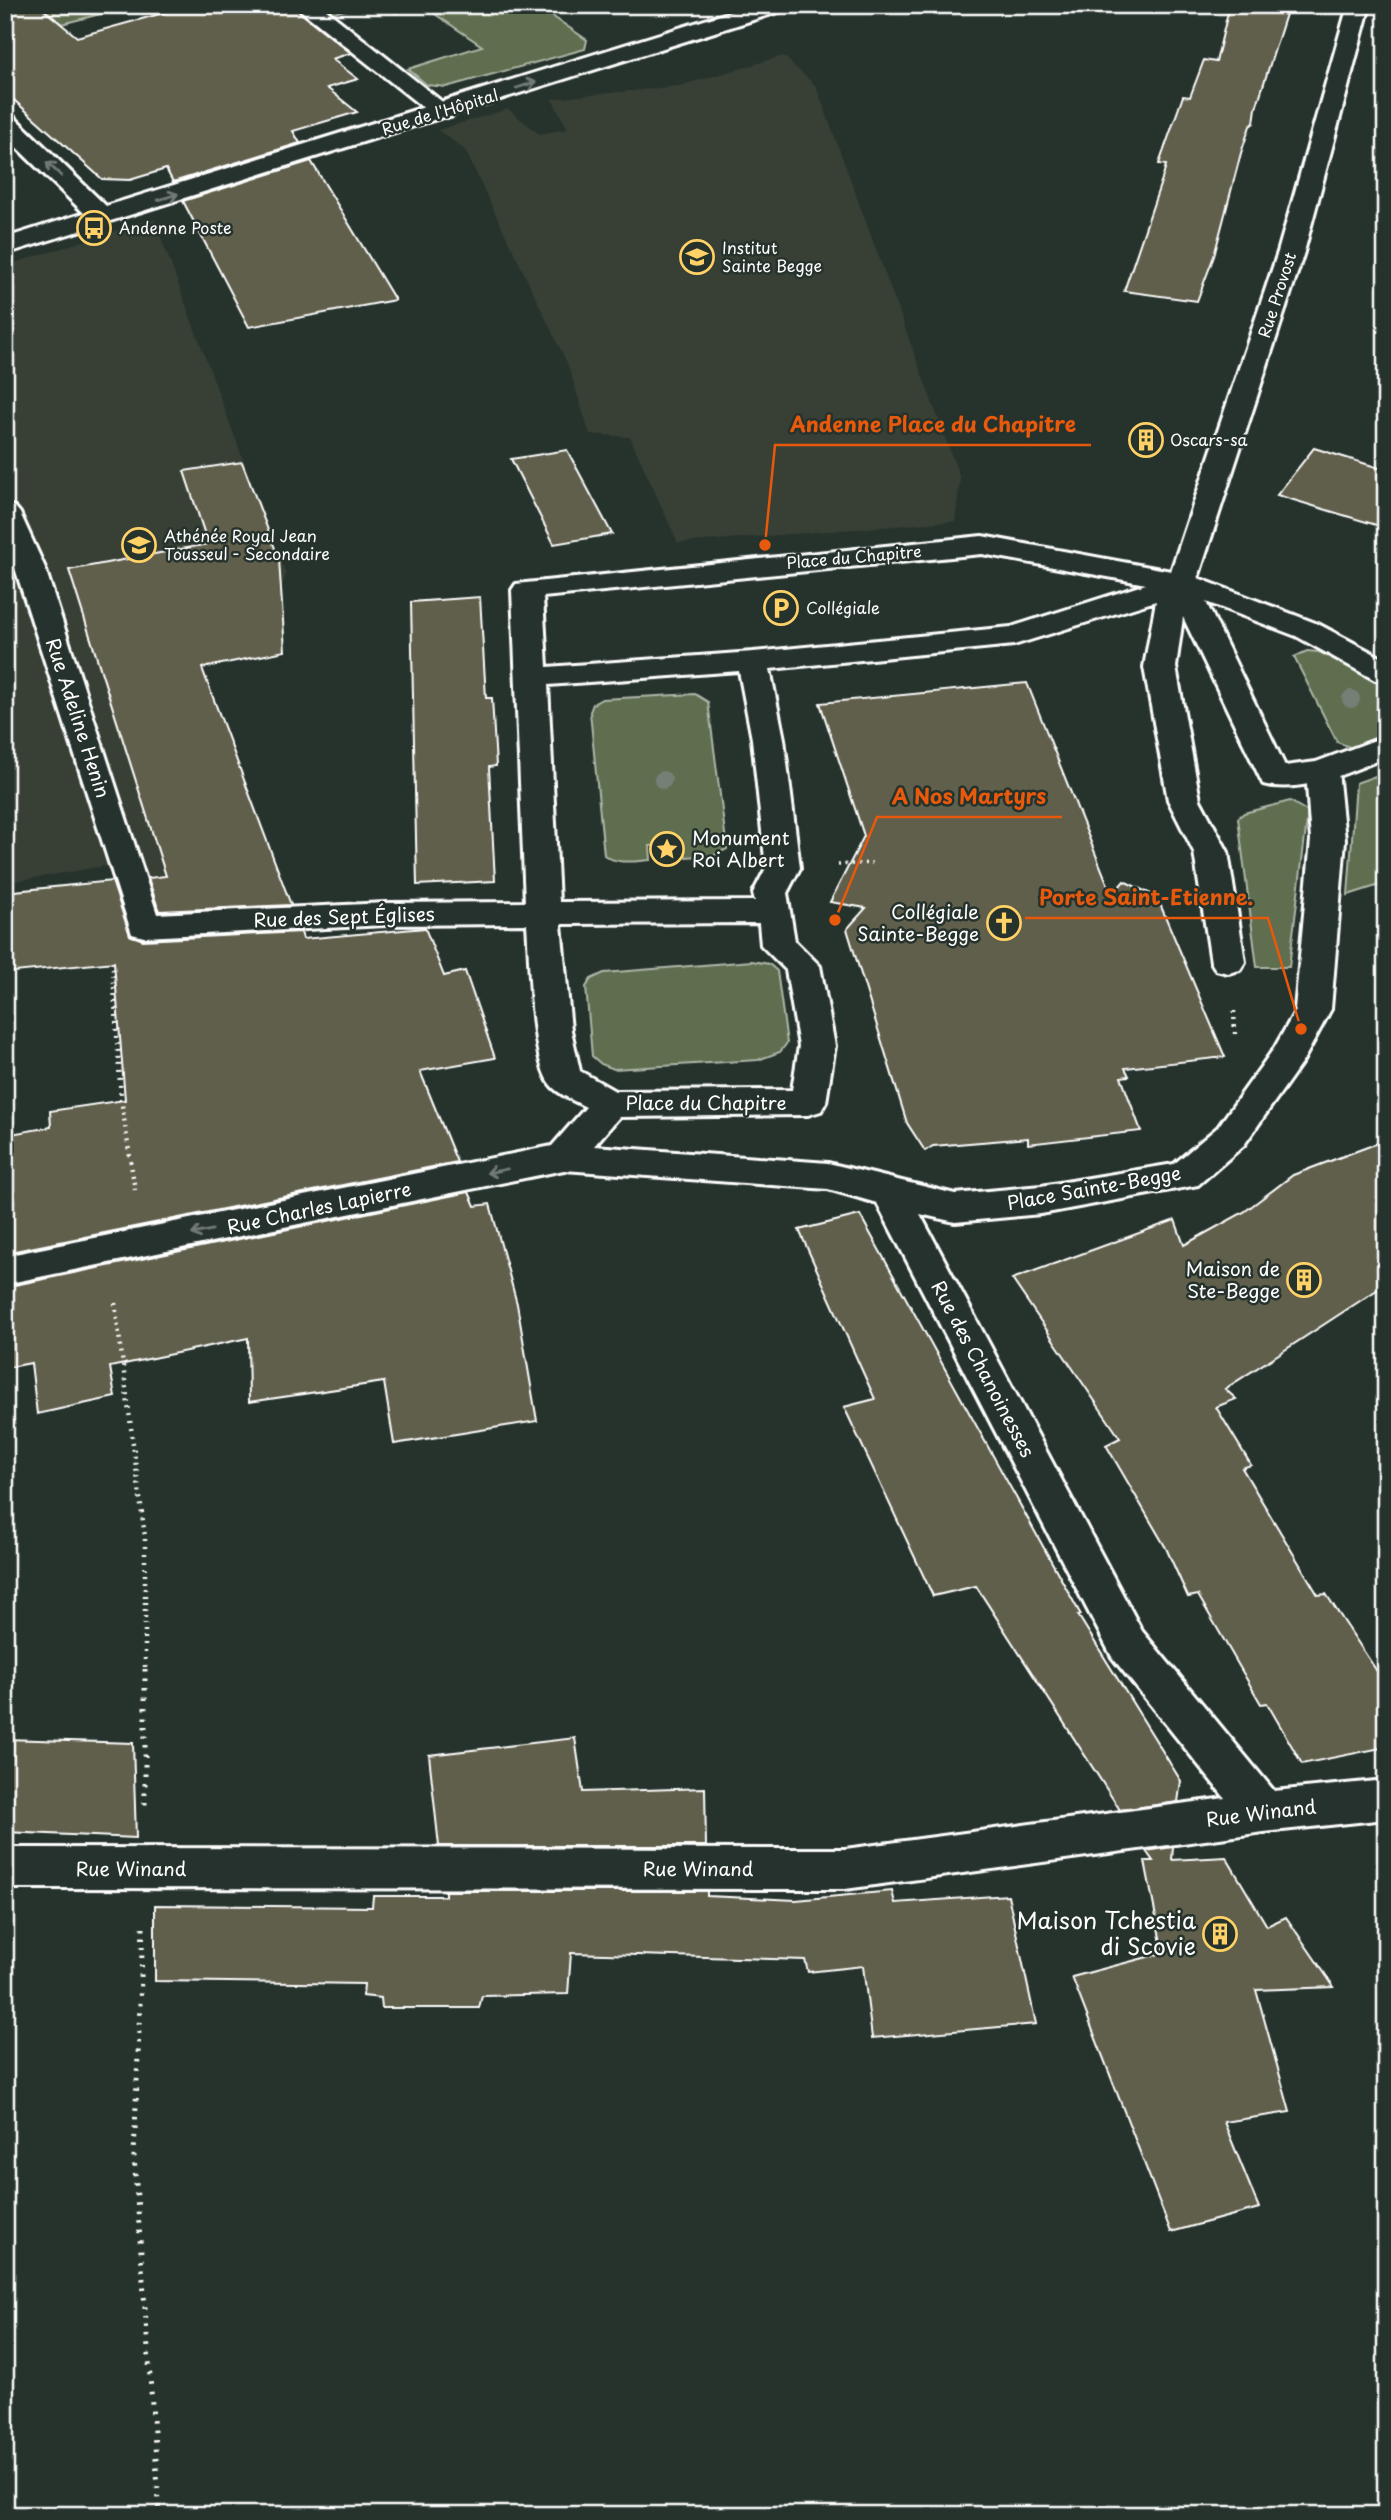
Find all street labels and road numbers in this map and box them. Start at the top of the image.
street label: Rue de l'Hôpital [378,82,501,140]
street label: Rue Provost [1251,249,1301,341]
street label: Place du Chapitre [785,538,922,574]
street label: Rue Adeline Henin [40,634,118,801]
street label: Rue des Sept Églises [253,899,435,933]
street label: Place du Chapitre [625,1088,787,1116]
street label: Place Sainte-Begge [1005,1158,1183,1216]
street label: Rue Charles Lapierre [224,1174,414,1240]
street label: Rue des Chanoinesses [925,1275,1042,1462]
street label: Rue Winand [1204,1791,1318,1833]
street label: Rue Winand [76,1854,187,1882]
street label: Rue Winand [643,1854,754,1882]

